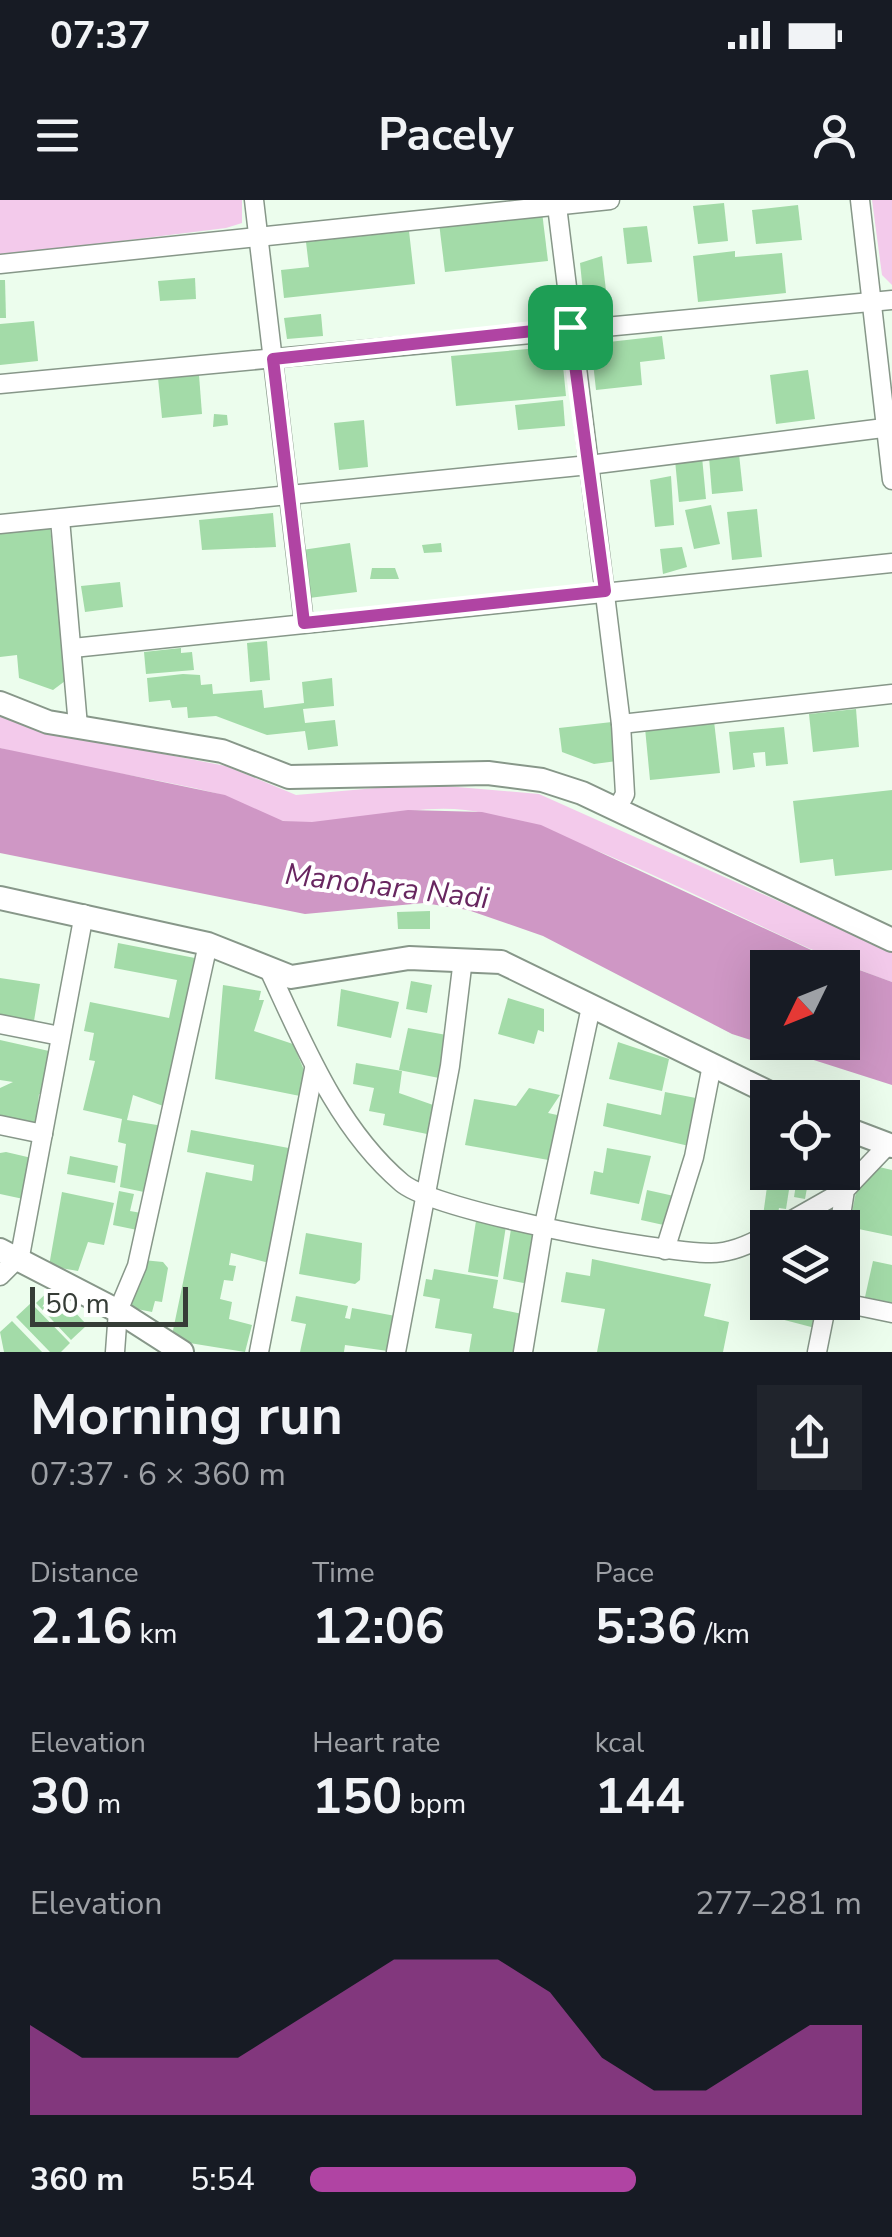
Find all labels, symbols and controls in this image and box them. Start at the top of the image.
text: 07:37 [50,10,151,61]
text: Pacely [378,105,514,166]
icon: menu [30,108,85,163]
icon: person [807,108,862,163]
pin [528,285,613,370]
icon: arrive [543,300,598,355]
water label: Manohara Nadi [283,854,492,919]
north arrow [750,950,860,1060]
map controls [750,950,860,1320]
button: locate [750,1080,860,1190]
button: layers [750,1210,860,1320]
scale bar [30,1282,188,1326]
text: 50 m [45,1285,110,1323]
text: Morning run [30,1378,343,1453]
button: share [757,1385,862,1490]
text: 07:37 · 6 × 360 m [30,1453,286,1496]
text: Distance [30,1554,139,1592]
text: Time [312,1554,375,1592]
text: Pace [595,1554,654,1592]
text: 2.16 [30,1592,132,1661]
text: 12:06 [312,1592,445,1661]
text: 5:36 [595,1592,697,1661]
text: km [132,1615,178,1653]
text: /km [697,1615,750,1653]
text: Elevation [30,1724,146,1762]
text: Heart rate [312,1724,440,1762]
text: kcal [595,1724,644,1762]
text: 30 [30,1762,90,1831]
text: 150 [312,1762,402,1831]
text: 144 [595,1762,685,1831]
text: m [90,1785,121,1823]
text: bpm [402,1785,466,1823]
text: Elevation [30,1882,163,1925]
text: 277–281 m [695,1882,862,1925]
text: 360 m [30,2158,124,2201]
text: 5:54 [190,2158,255,2201]

